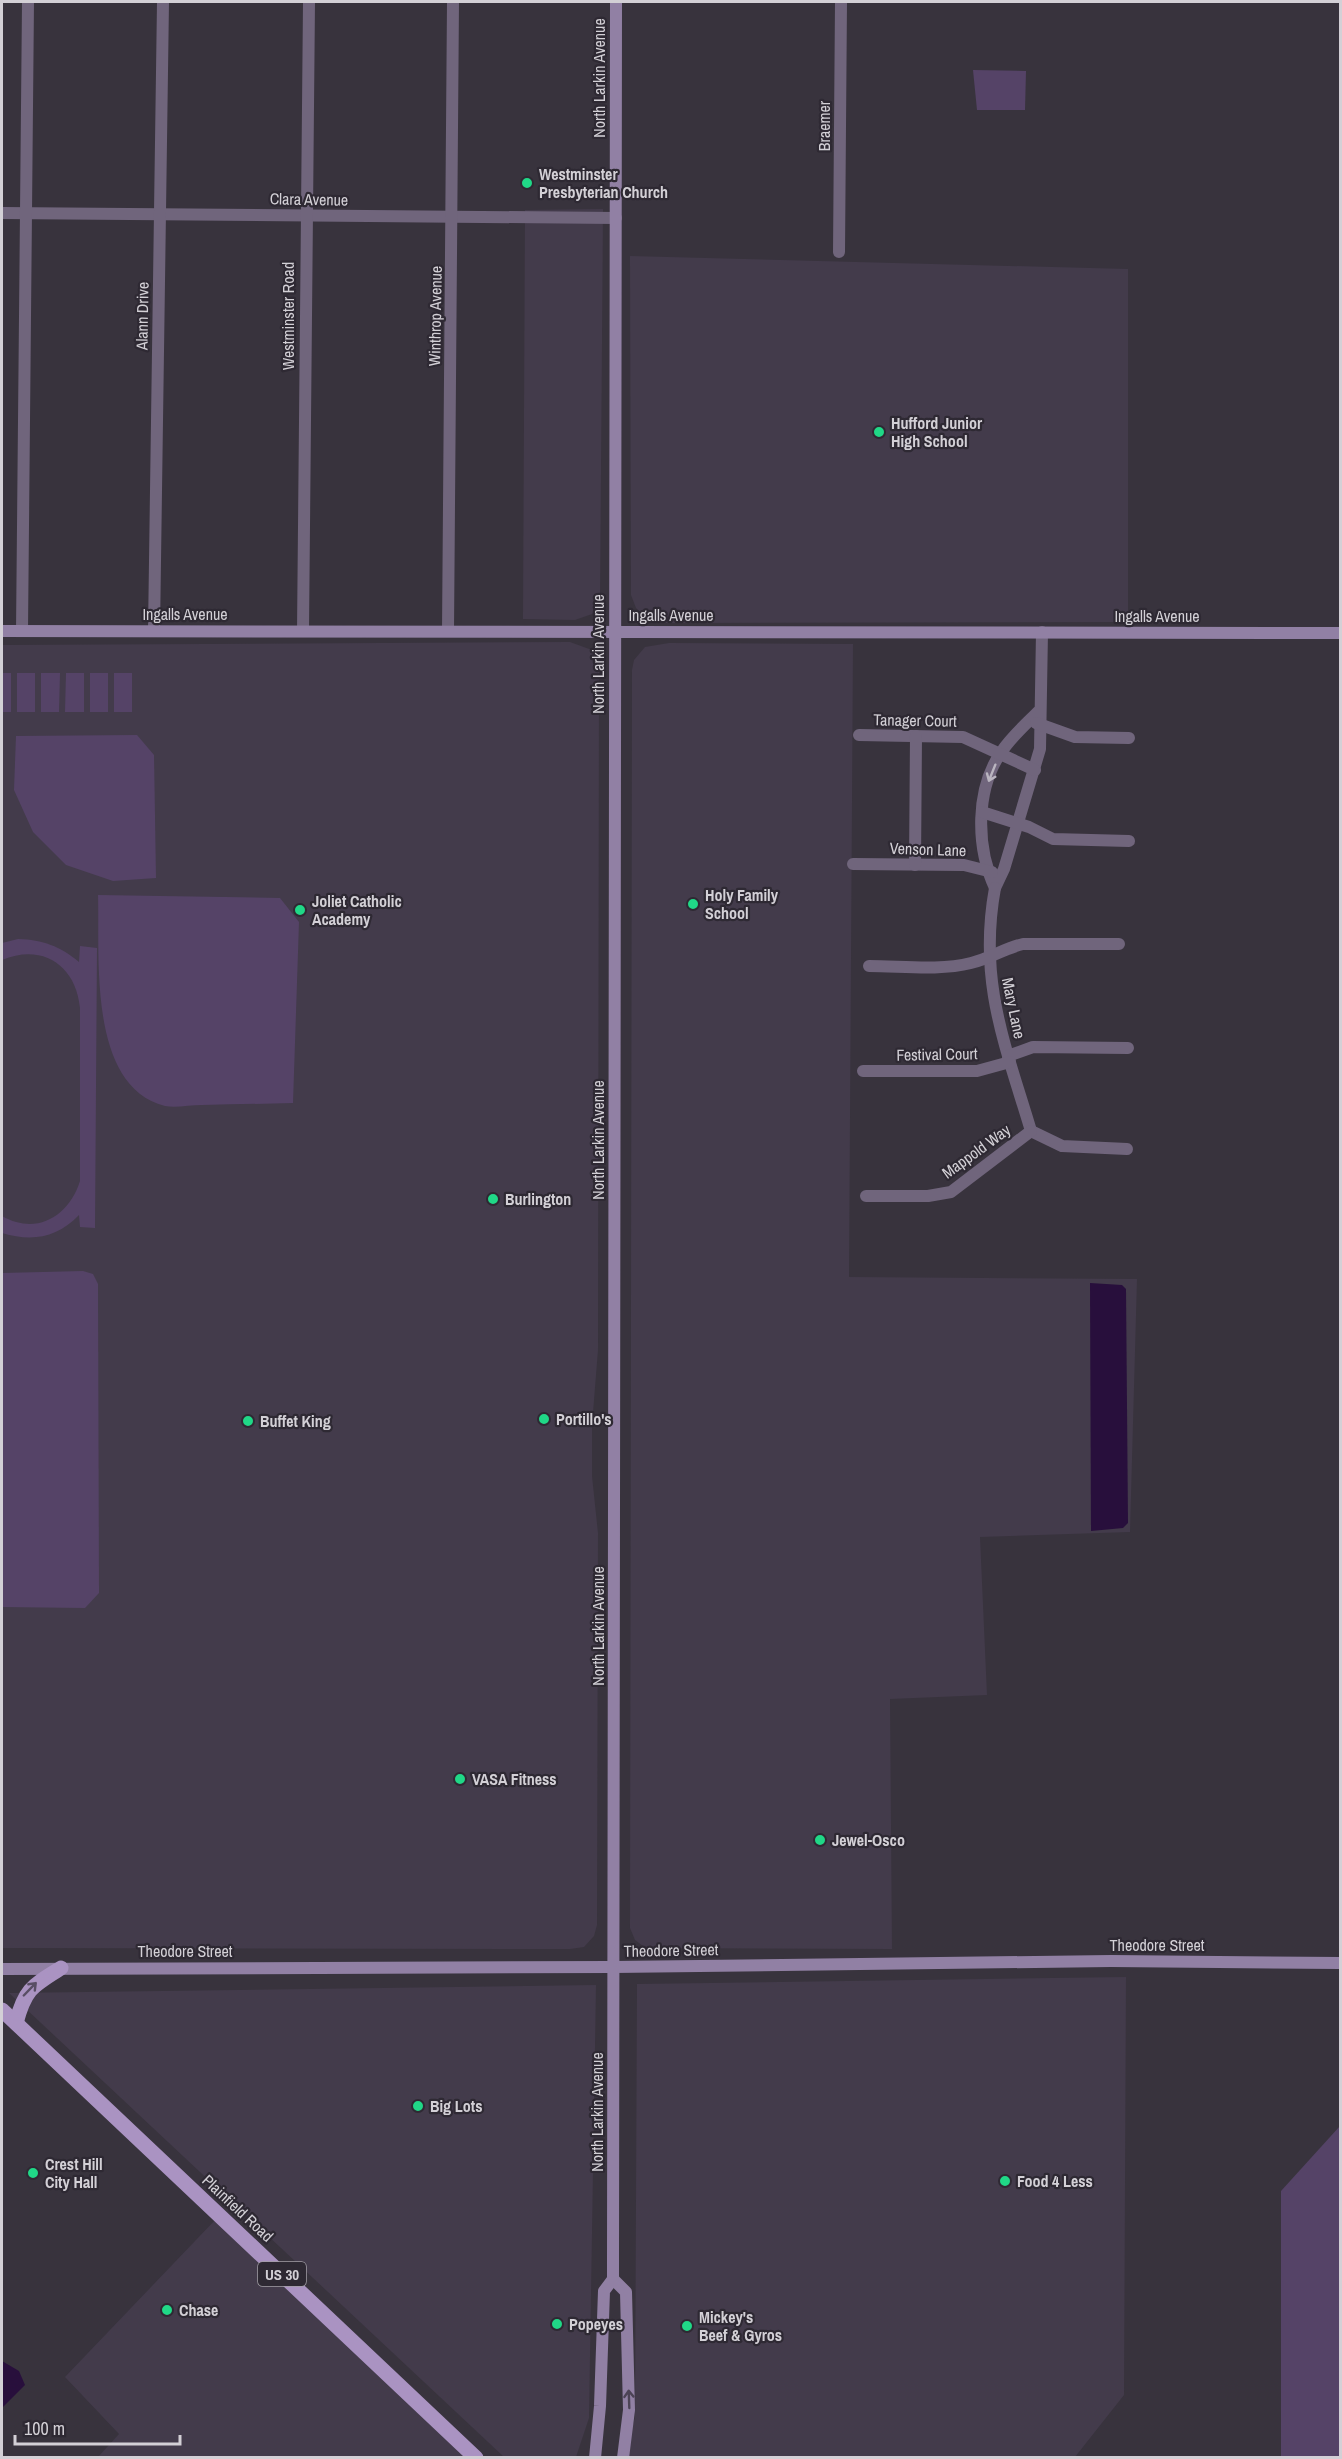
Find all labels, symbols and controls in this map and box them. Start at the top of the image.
street label: North Larkin Avenue [588,18,610,138]
street label: Braemer [813,100,835,151]
place label: Westminster Presbyterian Church [539,163,668,203]
marker: Westminster Presbyterian Church [520,176,534,190]
street label: Clara Avenue [270,187,348,211]
street label: Westminster Road [277,262,299,370]
street label: Winthrop Avenue [423,266,447,366]
street label: Alann Drive [130,282,154,351]
place label: Hufford Junior High School [891,412,983,452]
marker: Hufford Junior High School [872,425,886,439]
street label: North Larkin Avenue [587,594,609,714]
street label: Ingalls Avenue [142,603,228,625]
street label: Ingalls Avenue [628,604,714,626]
street label: Ingalls Avenue [1114,605,1200,627]
street label: Tanager Court [873,708,957,732]
one-way arrow [986,763,997,781]
street label: Venson Lane [889,837,967,861]
place label: Holy Family School [705,884,779,924]
place label: Joliet Catholic Academy [312,890,402,930]
marker: Holy Family School [686,897,700,911]
marker: Joliet Catholic Academy [293,903,307,917]
street label: Mary Lane [997,975,1031,1041]
street label: Festival Court [896,1042,978,1066]
street label: North Larkin Avenue [587,1080,609,1200]
street label: Mappold Way [937,1118,1015,1183]
place label: Burlington [505,1188,571,1210]
marker: Burlington [486,1192,500,1206]
place label: Portillo's [556,1408,612,1430]
place label: Buffet King [260,1410,331,1432]
marker: Portillo's [537,1412,551,1426]
marker: Buffet King [241,1414,255,1428]
street label: North Larkin Avenue [587,1566,609,1686]
place label: VASA Fitness [472,1768,557,1790]
marker: VASA Fitness [453,1772,467,1786]
place label: Jewel-Osco [832,1829,905,1851]
marker: Jewel-Osco [813,1833,827,1847]
street label: Theodore Street [1110,1934,1205,1956]
street label: Theodore Street [623,1938,719,1962]
street label: Theodore Street [138,1940,233,1962]
one-way arrow [23,1982,38,1997]
street label: North Larkin Avenue [586,2052,608,2172]
place label: Big Lots [430,2095,482,2117]
marker: Big Lots [411,2099,425,2113]
place label: Crest Hill City Hall [45,2153,103,2193]
marker: Crest Hill City Hall [26,2166,40,2180]
street label: Plainfield Road [198,2169,278,2247]
place label: Food 4 Less [1017,2170,1093,2192]
marker: Food 4 Less [998,2174,1012,2188]
road number: US 30 [258,2262,306,2286]
place label: Chase [179,2299,218,2321]
marker: Chase [160,2303,174,2317]
place label: Mickey's Beef & Gyros [699,2306,782,2346]
place label: Popeyes [569,2313,623,2335]
marker: Popeyes [550,2317,564,2331]
marker: Mickey's Beef & Gyros [680,2319,694,2333]
one-way arrow [623,2390,634,2410]
scale bar [15,2408,180,2446]
text: 100 m [24,2416,65,2441]

